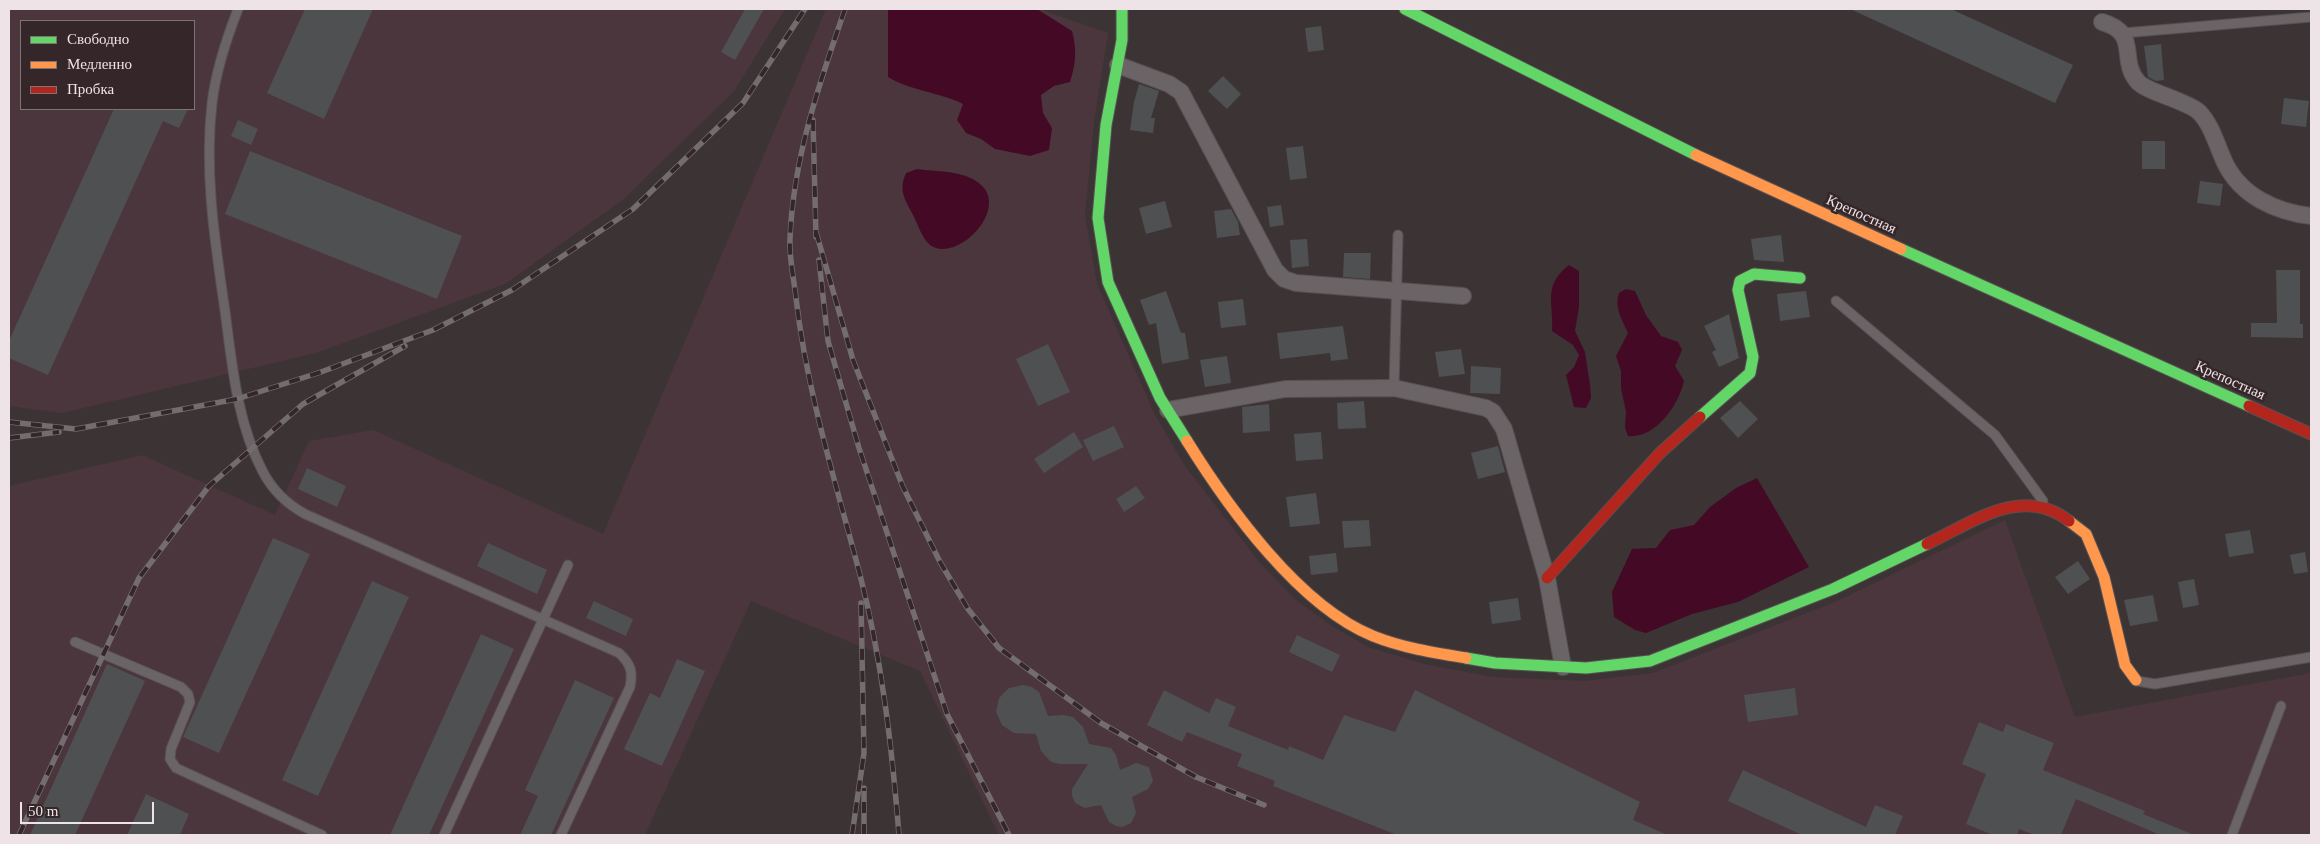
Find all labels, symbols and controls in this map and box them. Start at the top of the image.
legend [20,20,195,110]
text: Свободно [67,31,129,47]
text: Медленно [67,56,132,72]
text: Пробка [67,81,114,97]
street label: Крепостная [1823,192,1899,238]
street label: Крепостная [2192,358,2268,404]
scale bar [22,792,156,824]
text: 50 m [28,803,58,819]

